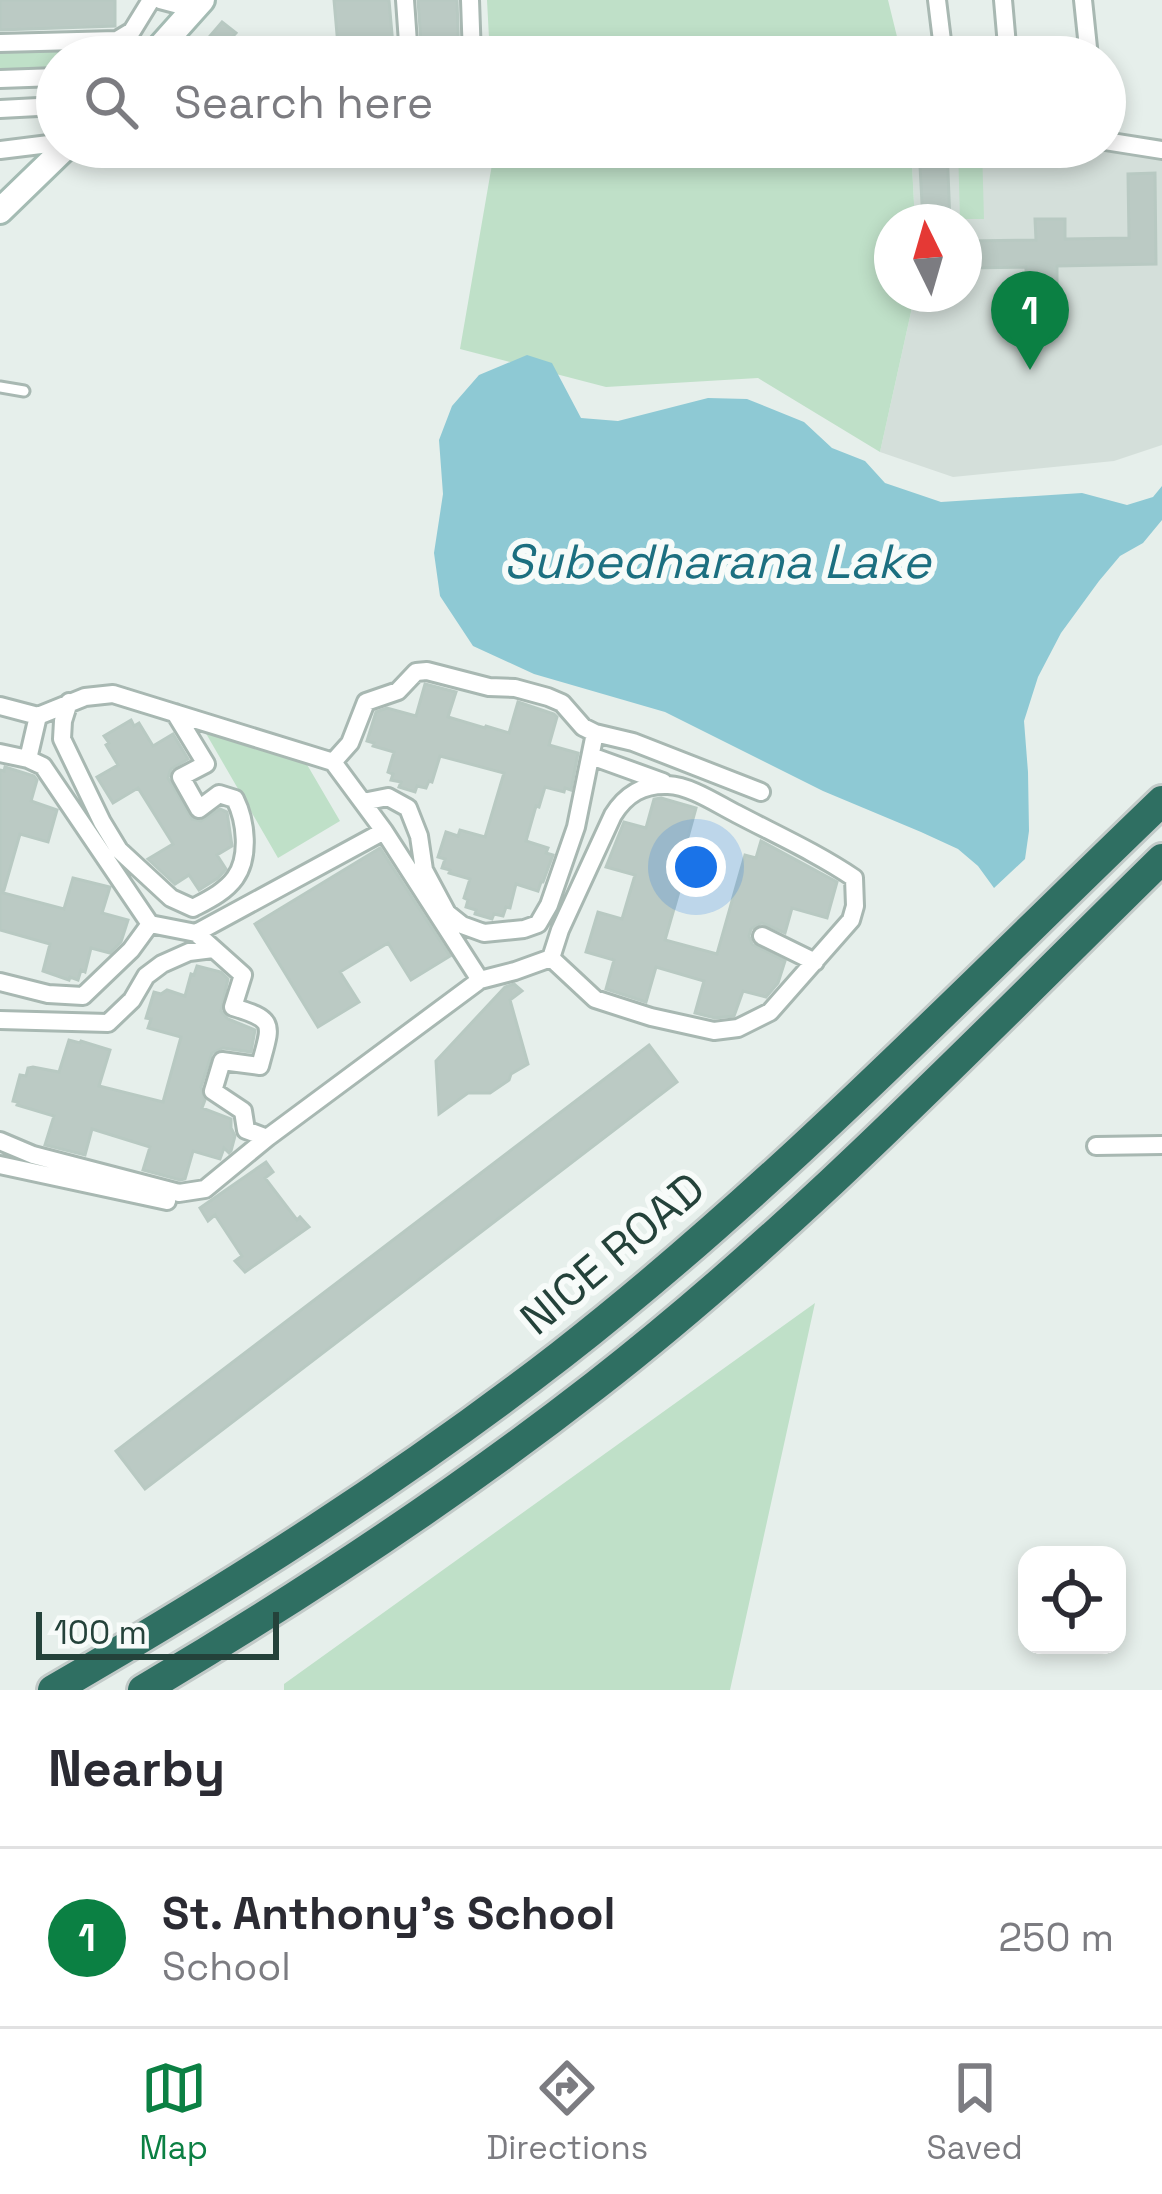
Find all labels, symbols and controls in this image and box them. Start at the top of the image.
search box [36,36,1126,168]
icon: search [78,69,144,135]
text: Search here [174,74,433,131]
north arrow [874,204,982,312]
pin: 1 [991,271,1069,370]
water label: Subedharana Lake [503,531,932,592]
your location [666,837,726,897]
street label: NICE ROAD [509,1160,716,1347]
map controls [1018,1546,1126,1654]
button: locate [1018,1546,1126,1654]
scale bar [36,1606,279,1659]
text: 100 m [54,1612,147,1654]
text: Nearby [48,1736,225,1801]
text: St. Anthony's School [162,1885,615,1942]
text: 1 [78,1913,96,1962]
text: 250 m [999,1913,1114,1962]
text: School [162,1942,291,1991]
tab: Map [139,2055,208,2169]
tab: Directions [486,2055,648,2169]
tab: Saved [927,2055,1023,2169]

